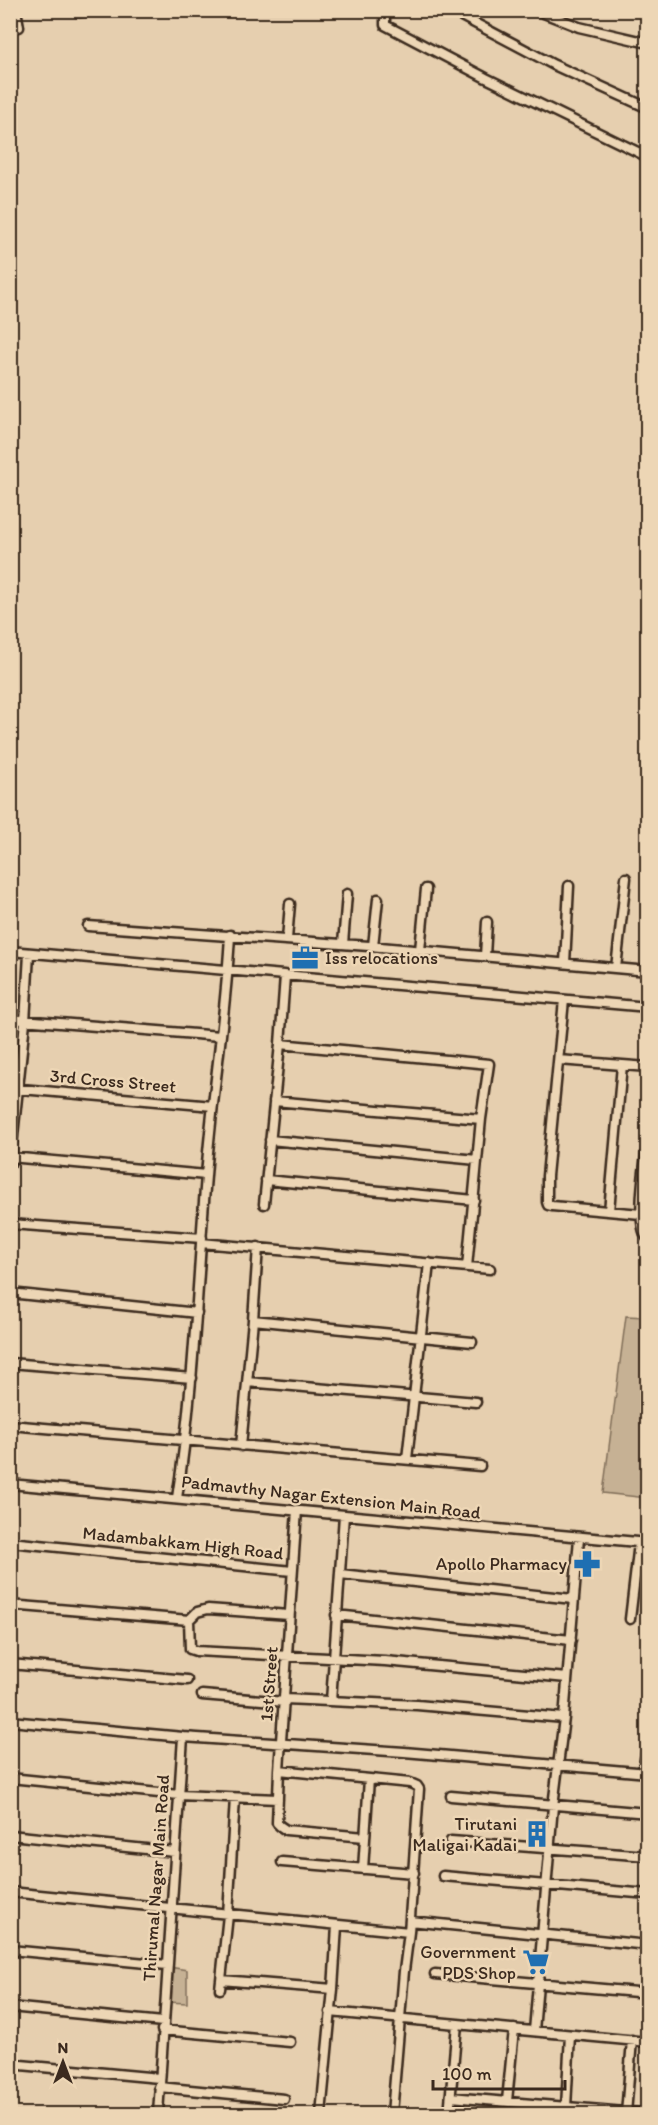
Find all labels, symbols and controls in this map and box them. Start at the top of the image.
office icon: Iss relocations [290,943,320,973]
place label: Iss relocations [325,947,438,969]
street label: 3rd Cross Street [49,1065,177,1097]
street label: Padmavthy Nagar Extension Main Road [180,1470,482,1524]
street label: Madambakkam High Road [82,1522,285,1565]
pharmacy icon: Apollo Pharmacy [572,1549,602,1579]
place label: Apollo Pharmacy [436,1553,568,1575]
street label: 1st Street [255,1646,283,1722]
street label: Thirumal Nagar Main Road [138,1773,174,1982]
place label: Tirutani Maligai Kadai [413,1813,517,1856]
building icon: Tirutani Maligai Kadai [522,1819,552,1849]
place label: Government PDS Shop [420,1941,516,1984]
supermarket icon: Government PDS Shop [521,1947,551,1977]
north arrow [33,2032,93,2092]
text: N [58,2038,68,2057]
scale bar [433,2053,565,2091]
text: 100 m [442,2063,492,2085]

